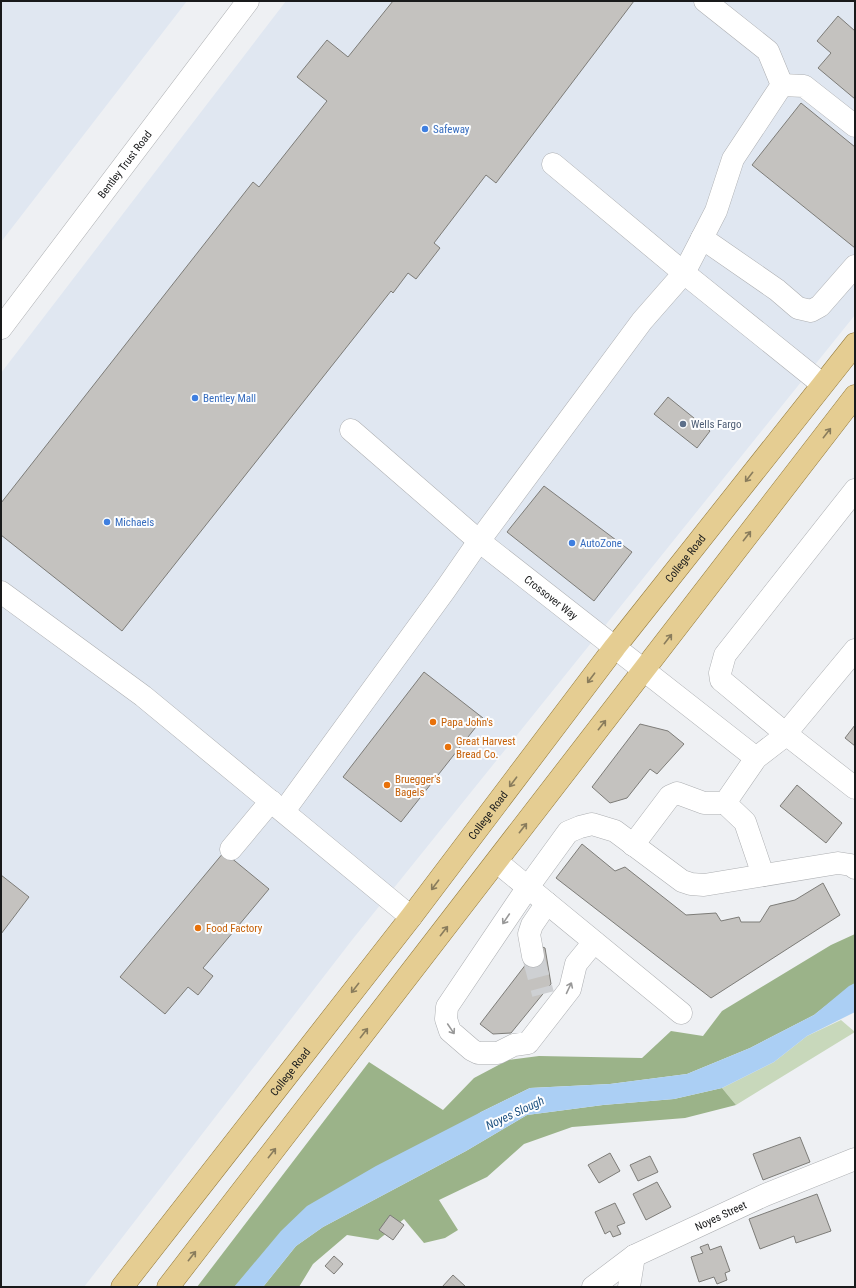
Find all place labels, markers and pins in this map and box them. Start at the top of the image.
place label: Safeway [433,123,470,136]
marker: Safeway [420,124,430,134]
place label: Bentley Mall [203,392,256,405]
marker: Bentley Mall [190,393,200,403]
place label: Wells Fargo [691,418,742,431]
marker: Wells Fargo [678,419,688,429]
place label: Michaels [115,516,154,529]
marker: Michaels [102,517,112,527]
place label: AutoZone [580,537,622,550]
marker: AutoZone [567,538,577,548]
place label: Papa John's [441,716,493,729]
marker: Papa John's [428,717,438,727]
place label: Great Harvest Bread Co. [456,735,516,761]
marker: Great Harvest Bread Co. [443,742,453,752]
place label: Bruegger's Bagels [395,773,441,799]
marker: Bruegger's Bagels [382,780,392,790]
place label: Food Factory [206,922,263,935]
marker: Food Factory [193,923,203,933]

